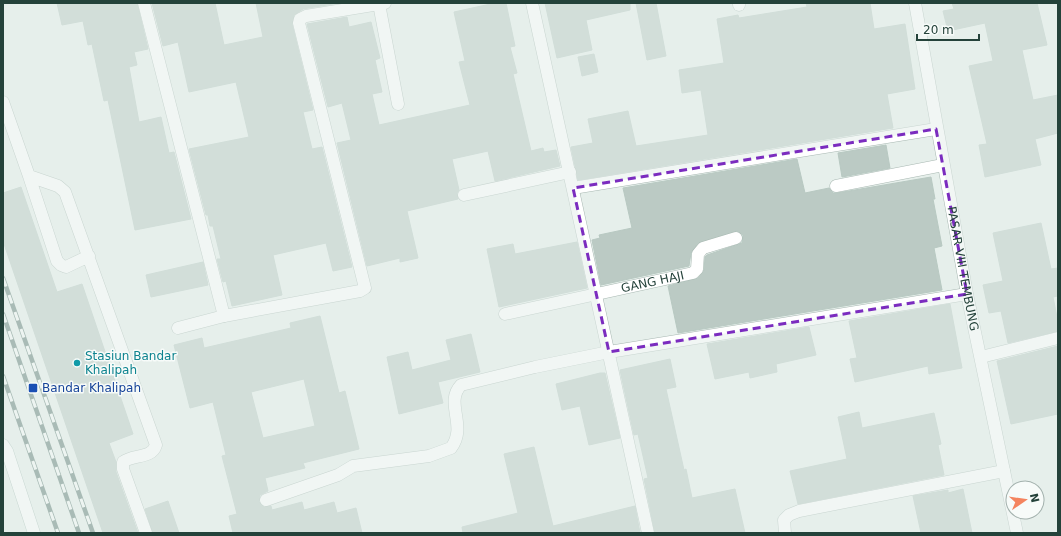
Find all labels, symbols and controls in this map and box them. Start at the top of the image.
scale bar [917,16,979,42]
text: 20 m [923,23,954,37]
street label: PASAR VIII TEMBUNG [945,205,982,332]
street label: GANG HAJI [620,268,685,295]
place label: Stasiun Bandar Khalipah [85,349,176,377]
marker: Stasiun Bandar Khalipah [72,358,82,368]
place label: Bandar Khalipah [42,381,141,395]
marker: Bandar Khalipah [27,382,39,394]
north arrow [1005,480,1045,520]
text: N [1027,492,1042,504]

